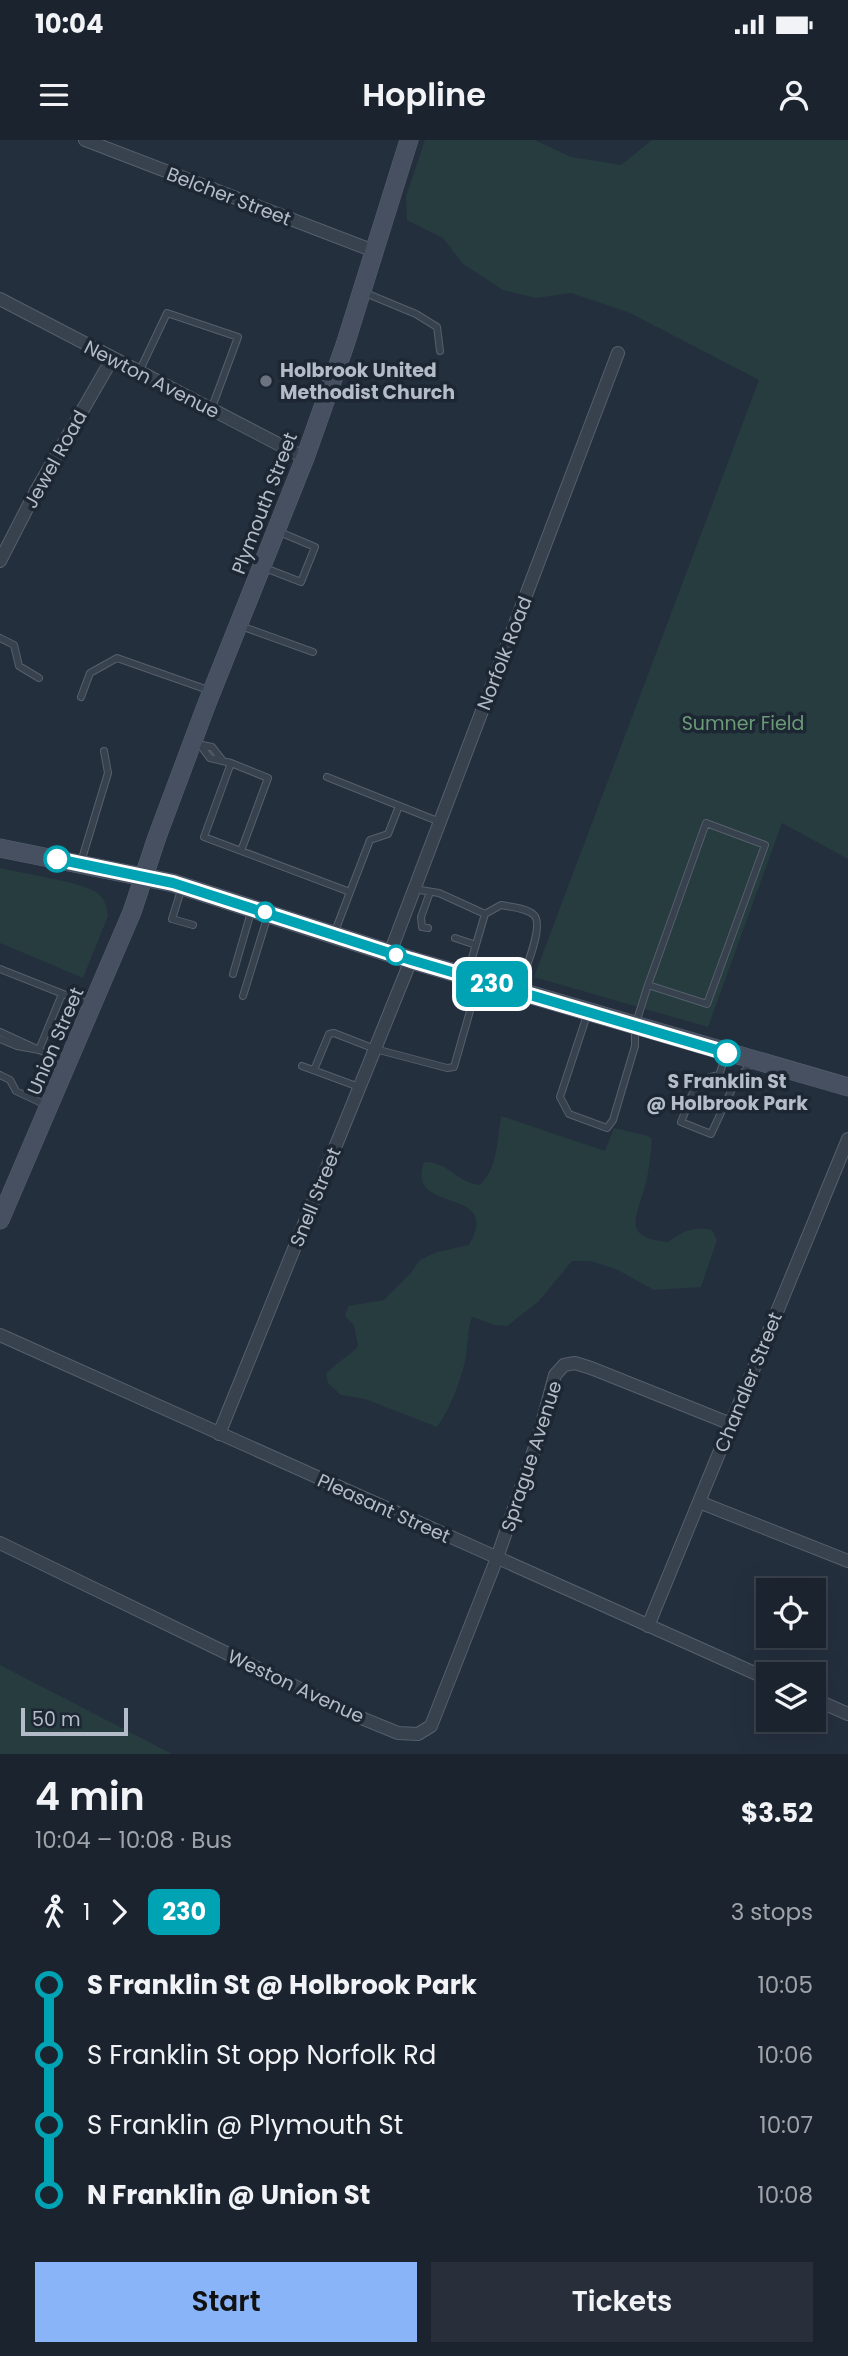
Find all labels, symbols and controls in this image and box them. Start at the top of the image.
text: 10:04 [35,6,104,42]
text: Hopline [362,72,486,117]
icon: menu [35,76,73,114]
icon: person [775,76,813,114]
street label: Belcher Street [163,160,295,233]
street label: Newton Avenue [80,334,224,425]
place label: Holbrook United Methodist Church [280,357,455,406]
marker: Holbrook United Methodist Church [258,373,274,389]
street label: Jewel Road [17,405,94,513]
street label: Plymouth Street [225,428,304,578]
street label: Norfolk Road [470,592,539,714]
park label: Sumner Field [682,710,804,737]
unlabelled marker [44,846,70,872]
unlabelled marker [255,902,275,922]
unlabelled marker [386,945,406,965]
line badge: 230 [452,961,532,1007]
text: 230 [470,967,514,1000]
street label: Union Street [21,983,90,1099]
marker: S Franklin St @ Holbrook Park [714,1040,740,1066]
place label: S Franklin St @ Holbrook Park [646,1068,808,1117]
street label: Snell Street [283,1143,348,1251]
street label: Chandler Street [708,1308,789,1456]
street label: Sprague Avenue [494,1377,569,1535]
street label: Pleasant Street [313,1467,455,1550]
map controls [756,1578,826,1732]
button: locate [756,1578,826,1648]
street label: Weston Avenue [223,1643,369,1730]
button: layers [756,1662,826,1732]
scale bar [21,1705,128,1737]
text: 50 m [32,1706,81,1733]
text: 4 min [35,1770,145,1823]
text: $3.52 [741,1795,813,1831]
text: 10:04 – 10:08 · Bus [35,1824,232,1856]
icon: walk [35,1893,73,1931]
icon: forward [100,1893,138,1931]
text: 230 [162,1895,206,1928]
text: 1 [83,1896,90,1928]
text: 3 stops [731,1896,813,1928]
text: S Franklin St @ Holbrook Park [87,1967,477,2003]
text: 10:05 [757,1969,813,2001]
text: S Franklin St opp Norfolk Rd [87,2037,436,2073]
text: 10:06 [757,2039,813,2071]
text: S Franklin @ Plymouth St [87,2107,403,2143]
text: 10:07 [759,2109,813,2141]
text: N Franklin @ Union St [87,2177,370,2213]
text: 10:08 [757,2179,813,2211]
button: Start [35,2262,417,2342]
button: Tickets [431,2262,813,2342]

